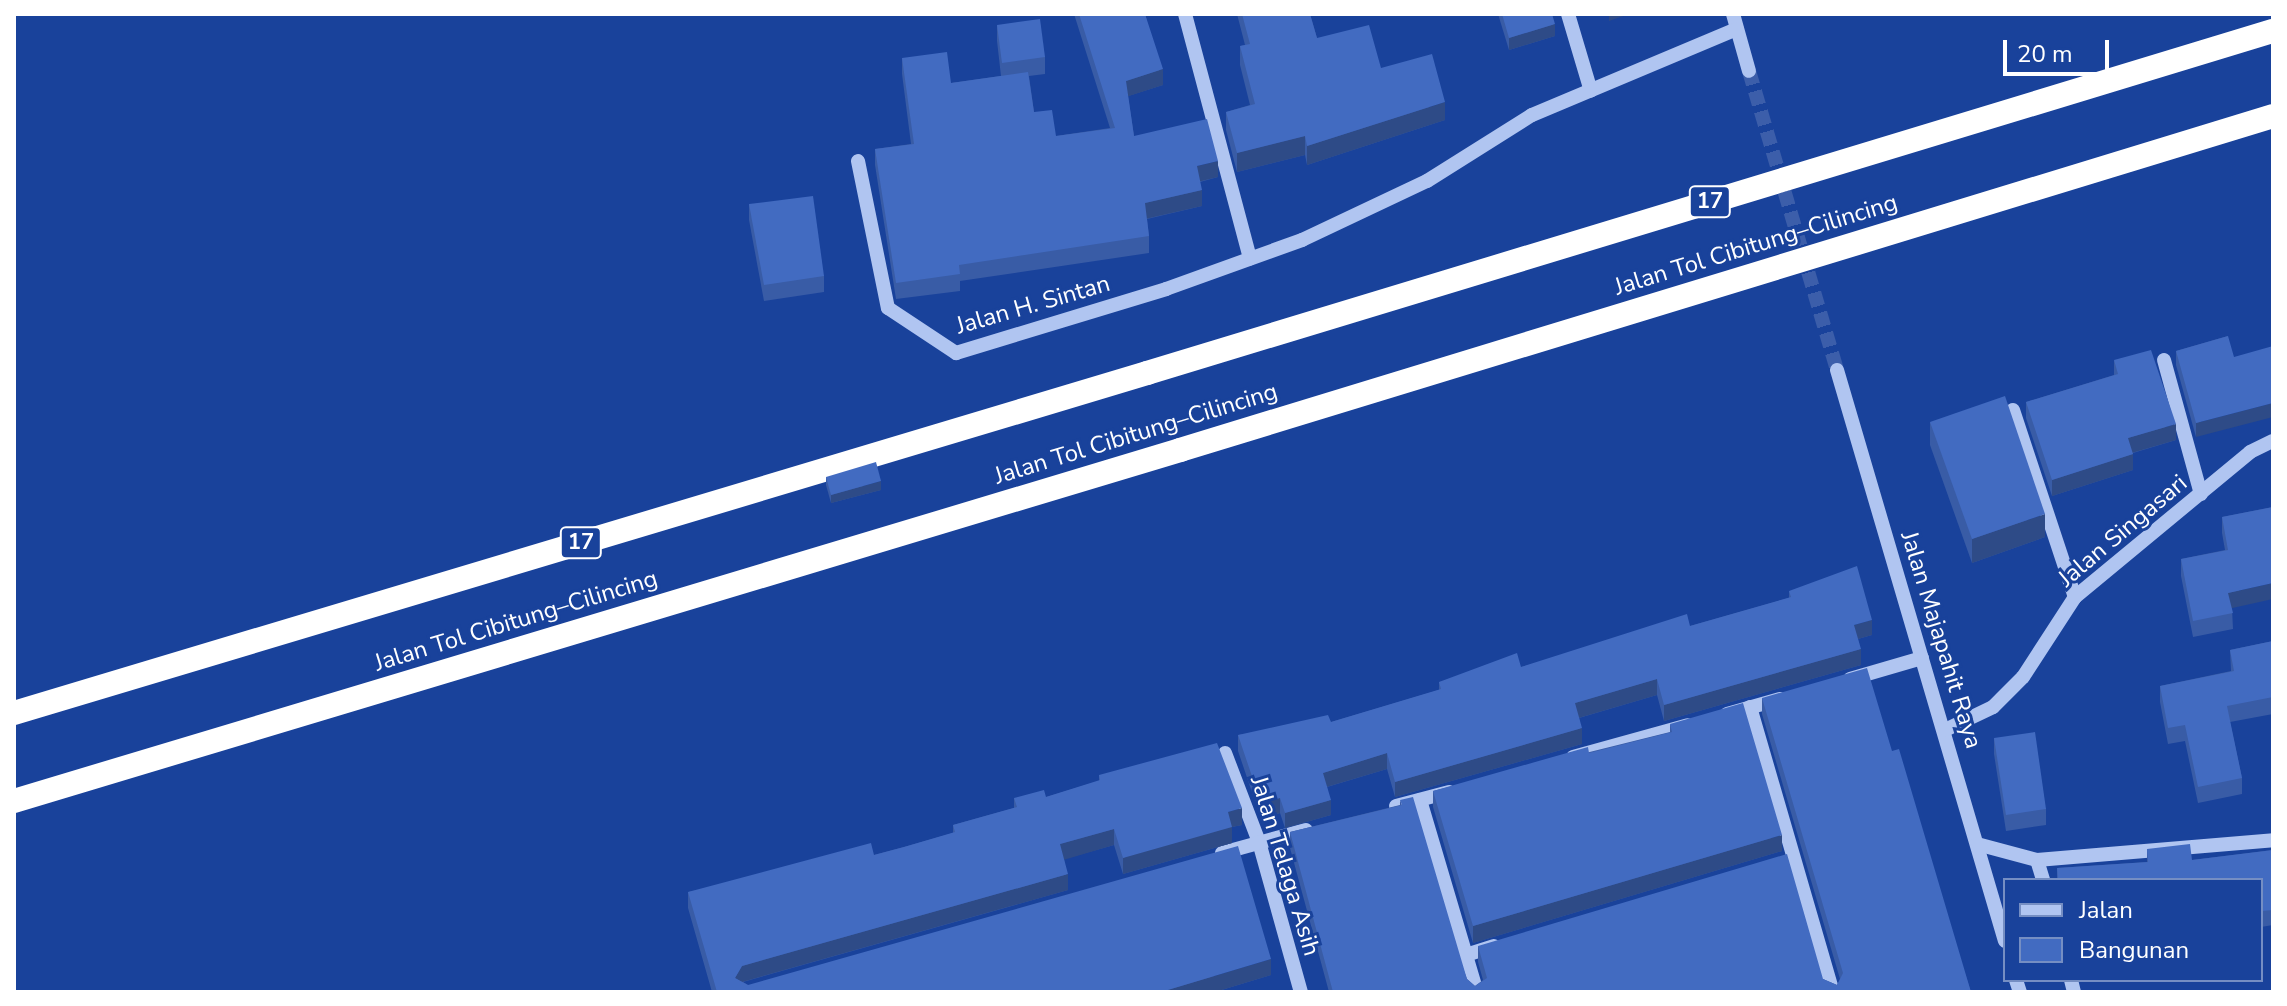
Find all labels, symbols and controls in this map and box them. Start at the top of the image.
scale bar [2007,24,2113,74]
text: 20 m [2017,38,2073,70]
road number: 17 [1688,184,1732,220]
street label: Jalan Tol Cibitung–Cilincing [1611,188,1901,302]
street label: Jalan H. Sintan [953,269,1113,341]
street label: Jalan Tol Cibitung–Cilincing [991,377,1281,491]
street label: Jalan Singasari [2053,469,2193,593]
road number: 17 [559,525,603,561]
street label: Jalan Majapahit Raya [1894,528,1988,752]
street label: Jalan Tol Cibitung–Cilincing [371,564,661,678]
street label: Jalan Telaga Asih [1244,773,1326,959]
legend [2003,878,2263,982]
text: Jalan [2079,894,2133,926]
text: Bangunan [2079,934,2189,966]

